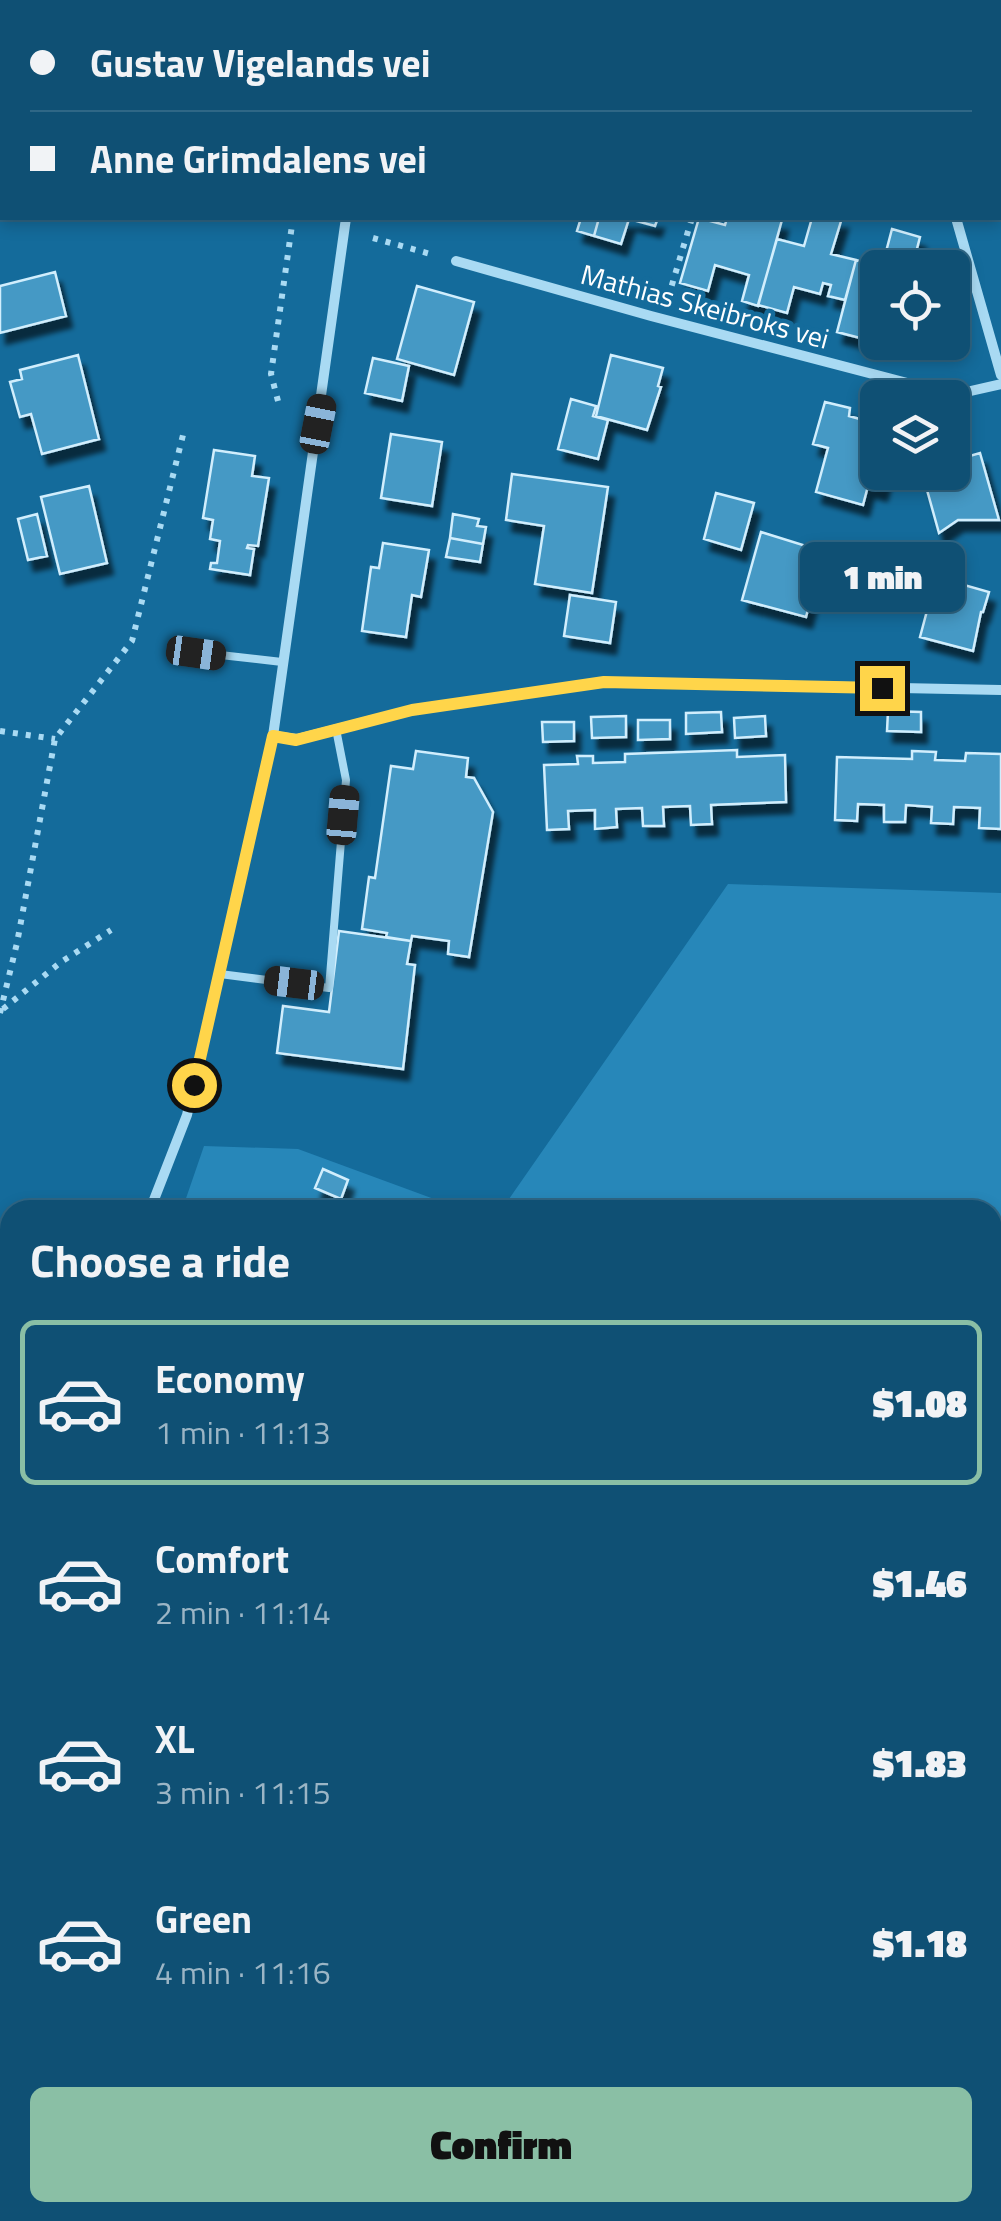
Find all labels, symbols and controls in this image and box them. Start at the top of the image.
text: Gustav Vigelands vei [90,34,431,92]
text: Anne Grimdalens vei [90,130,427,188]
map controls [860,250,970,490]
button: locate [860,250,970,360]
street label: Mathias Skeibroks vei [576,252,834,360]
button: layers [860,380,970,490]
car [298,392,338,456]
callout: 1 min [800,543,964,613]
text: 1 min [843,553,922,601]
car [164,634,228,672]
route end [860,666,905,711]
car [325,784,361,846]
car [262,964,326,1002]
route start [172,1063,217,1108]
text: Choose a ride [30,1226,290,1294]
text: Economy [155,1350,305,1408]
icon: car [35,1358,125,1448]
text: $1.08 [873,1374,967,1432]
text: 1 min · 11:13 [155,1408,331,1456]
text: Comfort [155,1530,289,1588]
icon: car [35,1538,125,1628]
text: $1.46 [873,1554,967,1612]
text: 2 min · 11:14 [155,1588,331,1636]
text: XL [155,1710,195,1768]
icon: car [35,1718,125,1808]
text: $1.83 [873,1734,967,1792]
text: 3 min · 11:15 [155,1768,331,1816]
text: Green [155,1890,252,1948]
icon: car [35,1898,125,1988]
text: $1.18 [873,1914,967,1972]
text: 4 min · 11:16 [155,1948,331,1996]
button: Confirm [30,2087,972,2202]

